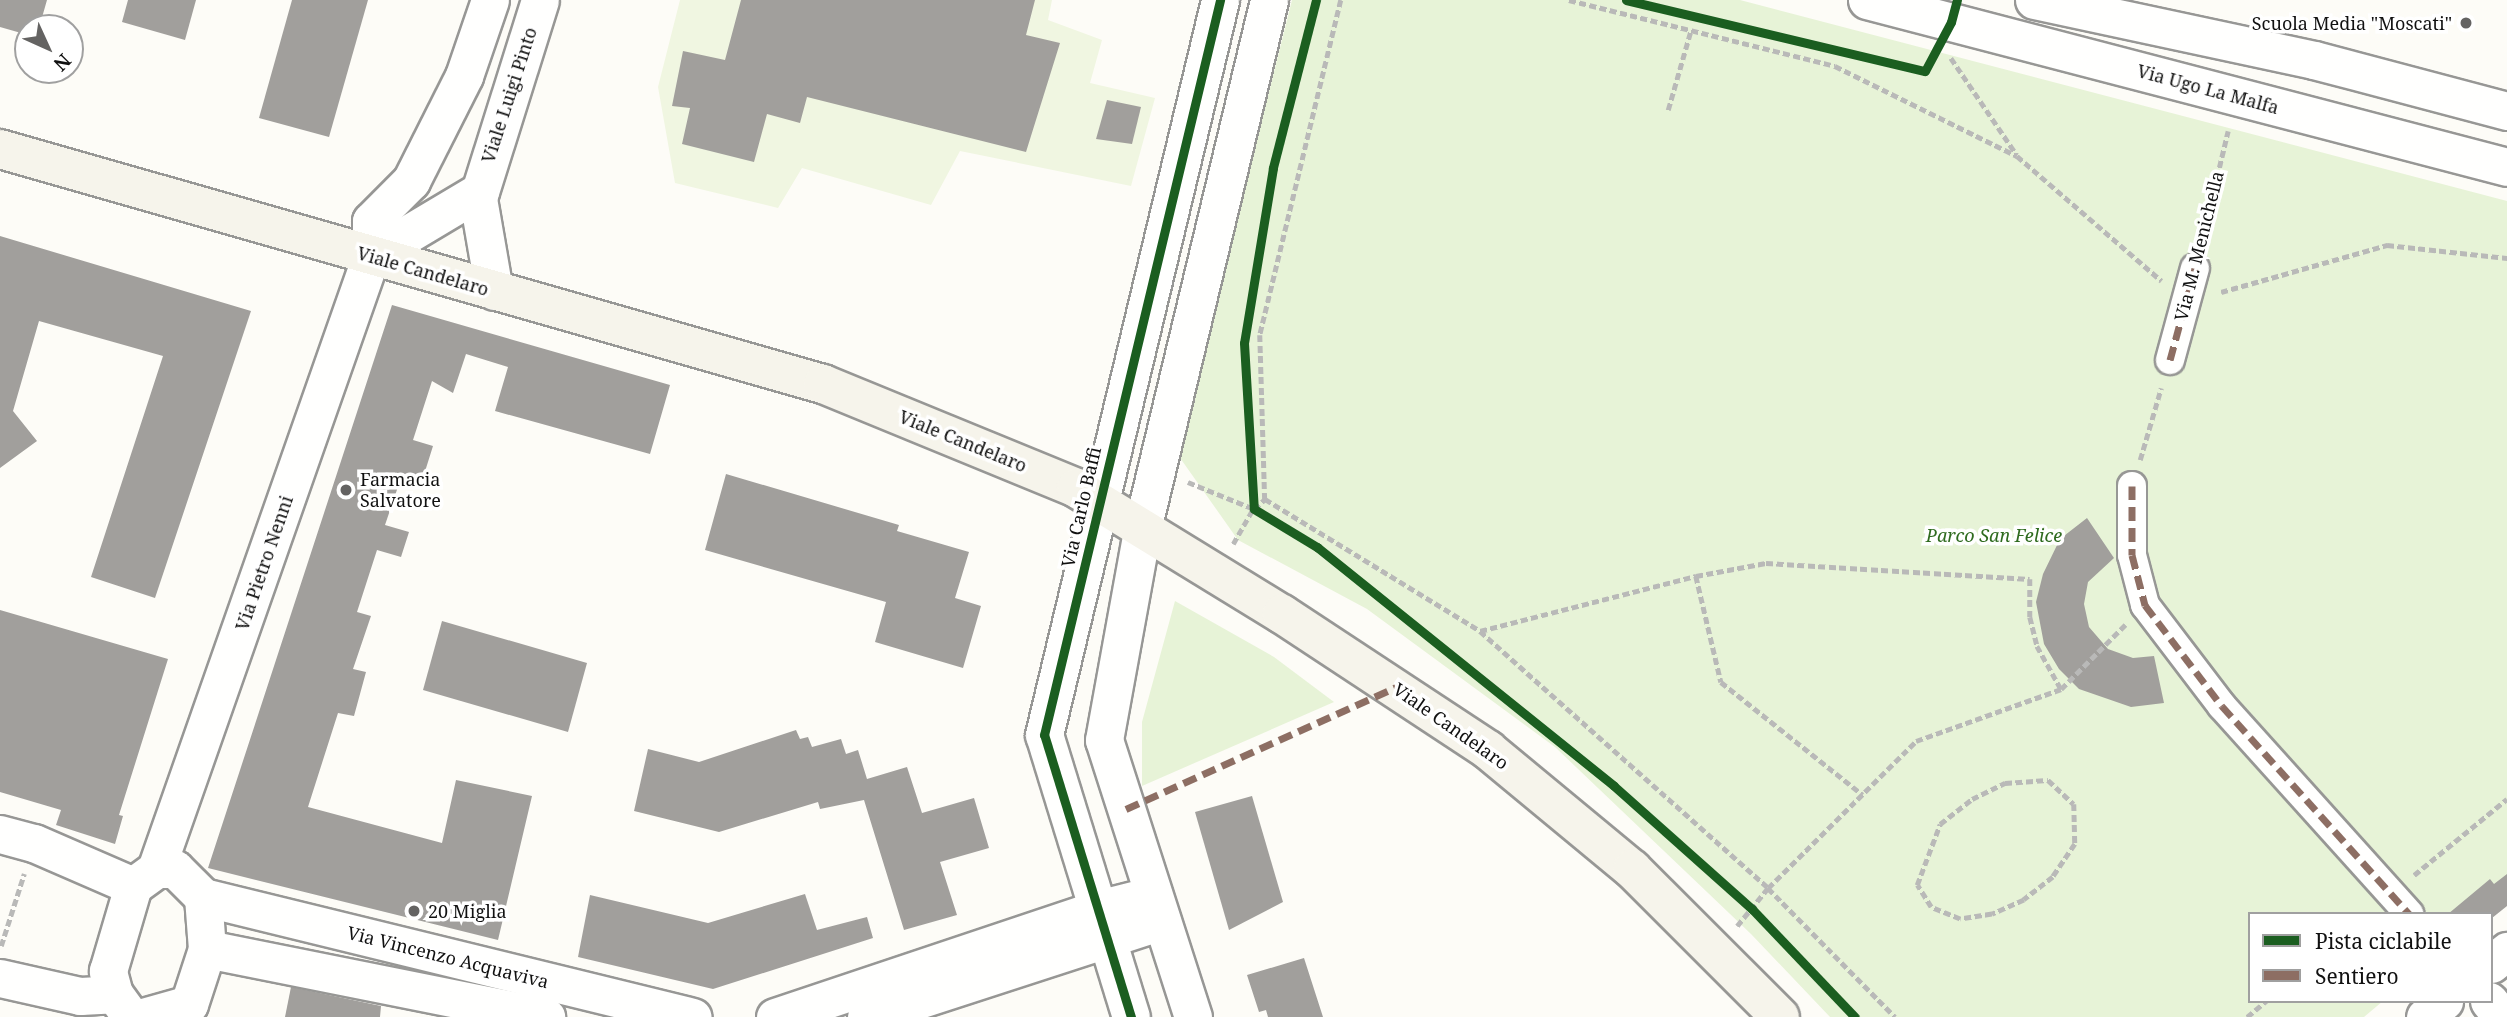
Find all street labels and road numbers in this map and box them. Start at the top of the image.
street label: Viale Luigi Pinto [477,24,541,166]
street label: Via Ugo La Malfa [2135,60,2281,118]
street label: Via M. Menichella [2170,169,2228,323]
street label: Viale Candelaro [355,242,491,300]
street label: Viale Candelaro [896,406,1030,476]
street label: Via Carlo Baffi [1057,445,1105,569]
street label: Via Pietro Nenni [231,493,297,633]
street label: Viale Candelaro [1389,678,1513,774]
street label: Via Vincenzo Acquaviva [345,921,551,993]

